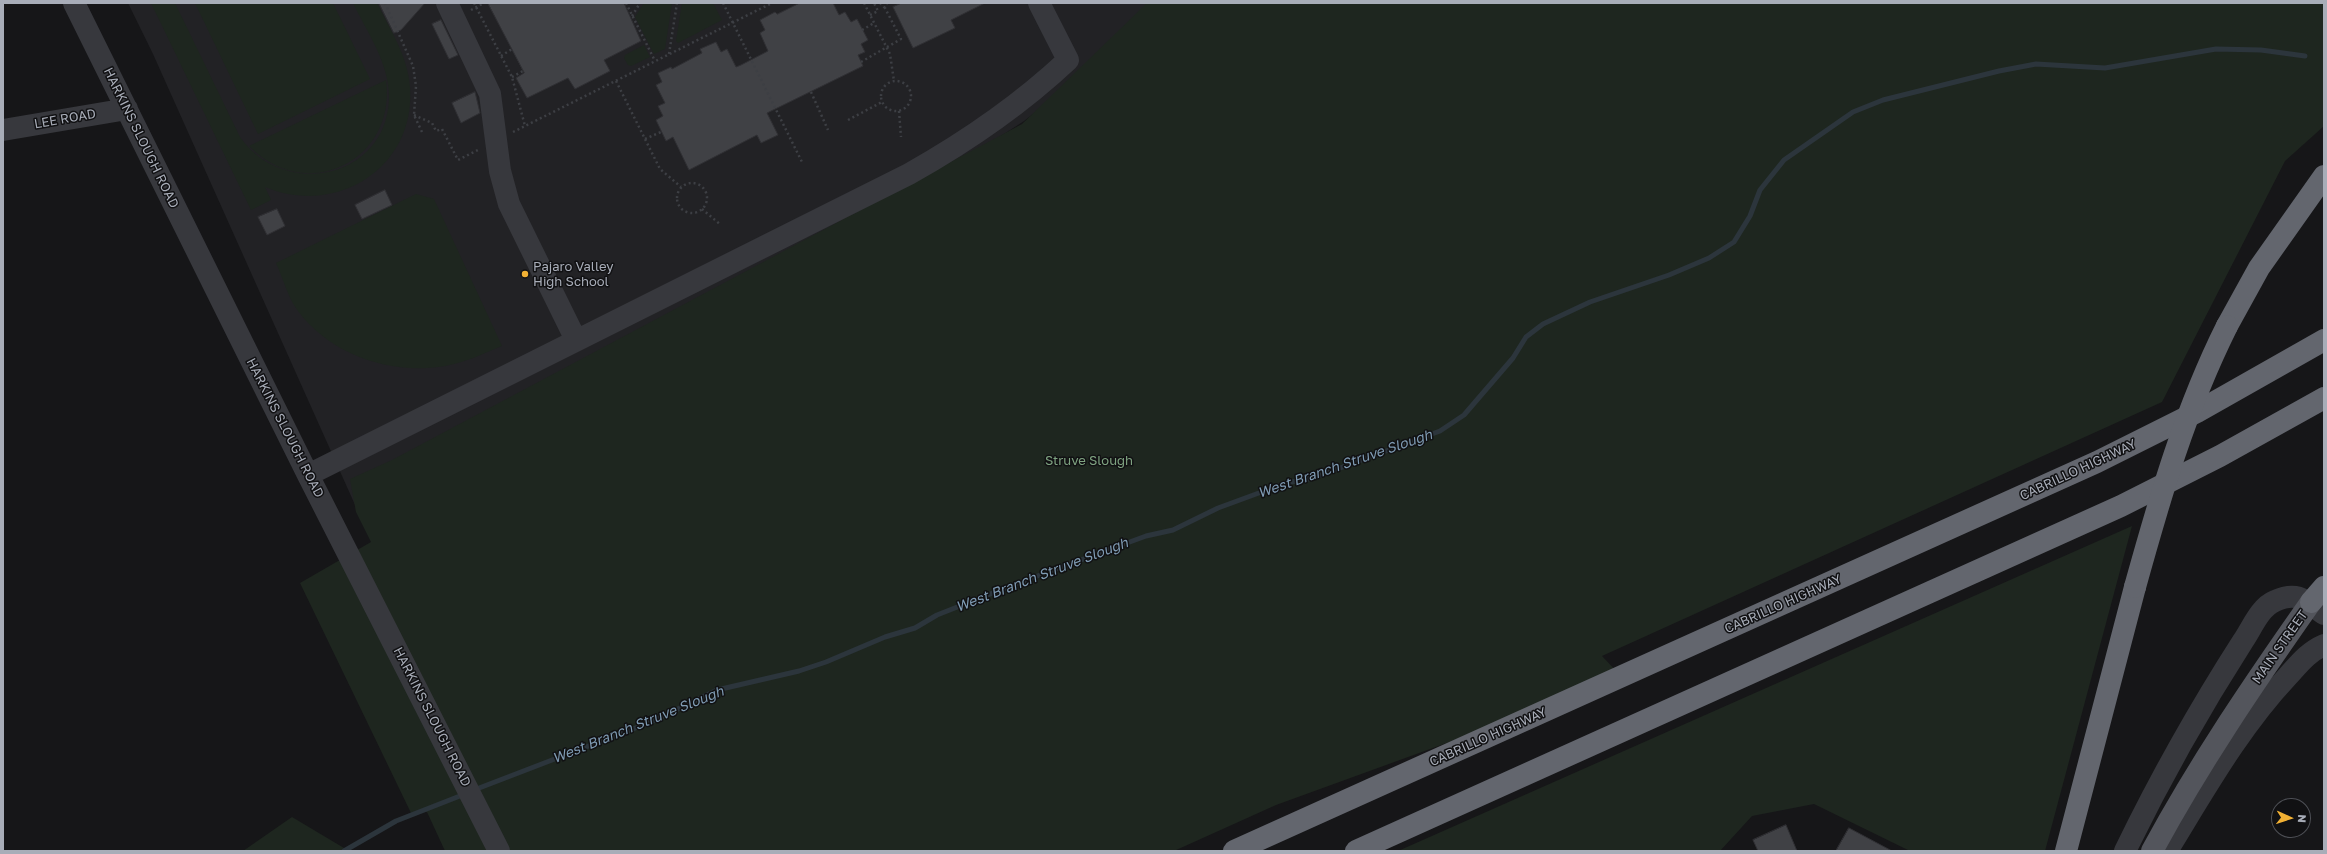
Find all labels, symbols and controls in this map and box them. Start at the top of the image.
street label: HARKINS SLOUGH ROAD [100,65,182,211]
street label: LEE ROAD [33,106,97,132]
place label: Pajaro Valley High School [533,259,614,290]
marker: Pajaro Valley High School [520,269,530,279]
street label: HARKINS SLOUGH ROAD [243,356,327,500]
water label: West Branch Struve Slough [1256,426,1434,502]
street label: CABRILLO HIGHWAY [2017,436,2139,504]
park label: Struve Slough [1045,453,1133,469]
water label: West Branch Struve Slough [953,534,1131,616]
street label: CABRILLO HIGHWAY [1722,571,1844,637]
street label: MAIN STREET [2249,607,2311,687]
street label: HARKINS SLOUGH ROAD [390,645,474,789]
water label: West Branch Struve Slough [550,683,726,767]
street label: CABRILLO HIGHWAY [1427,704,1549,770]
north arrow [2271,798,2311,838]
text: N [2296,814,2309,823]

